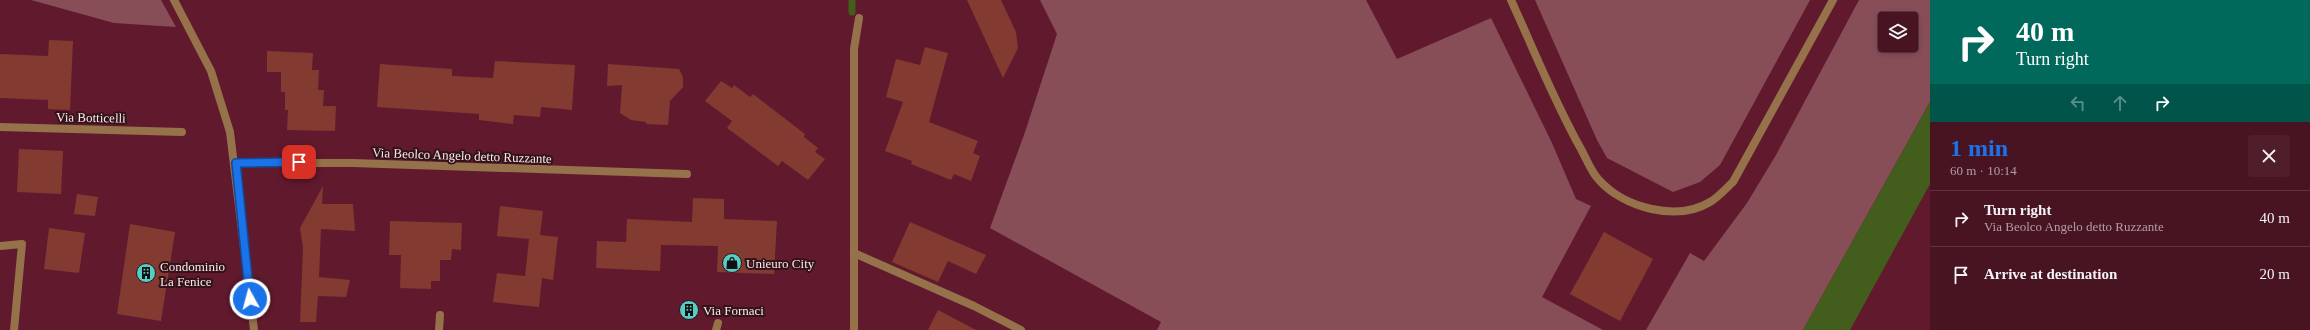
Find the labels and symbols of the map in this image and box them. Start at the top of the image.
street label: Via Botticelli [56,109,126,126]
pin [282,145,316,179]
street label: Via Beolco Angelo detto Ruzzante [372,145,552,166]
shop icon: Unieuro City [721,252,743,274]
place label: Unieuro City [746,256,815,271]
place label: Condominio La Fenice [160,259,225,289]
building icon: Condominio La Fenice [135,262,157,284]
position arrow [229,278,271,320]
building icon: Via Fornaci [678,299,700,321]
place label: Via Fornaci [703,303,764,318]

